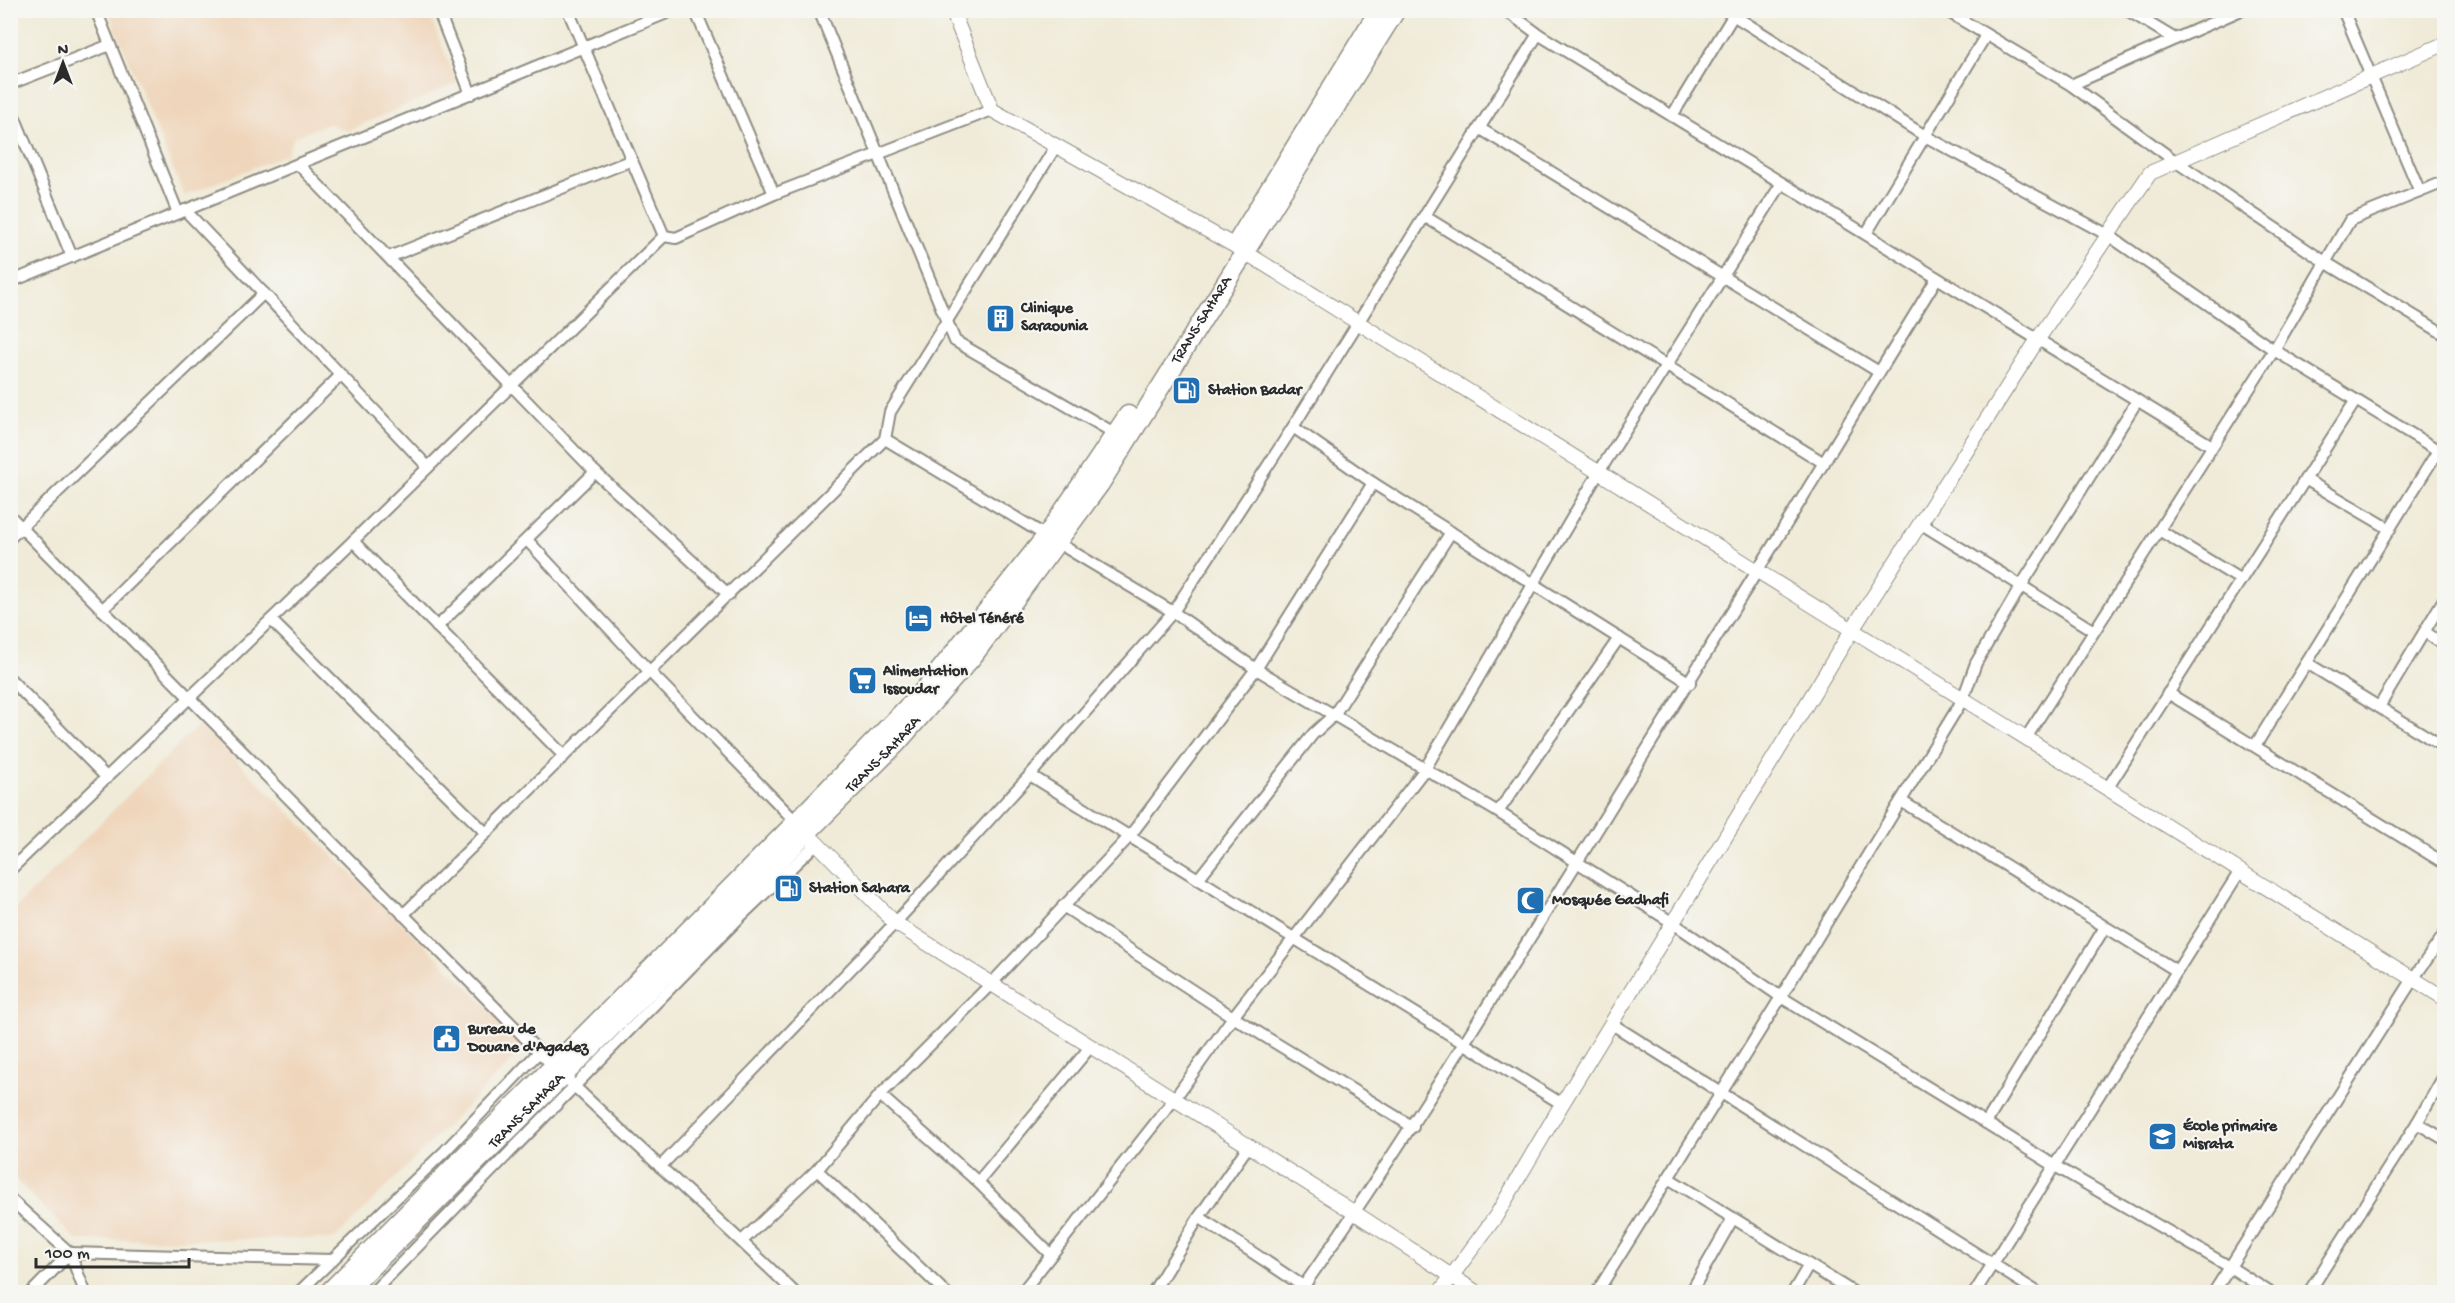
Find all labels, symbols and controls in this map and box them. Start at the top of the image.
north arrow [33,33,93,93]
text: N [58,42,69,61]
street label: TRANS-SAHARA [1167,272,1238,369]
place label: Clinique Saraounia [1020,300,1089,337]
building icon: Clinique Saraounia [984,302,1016,334]
fuel station icon: Station Badar [1171,375,1203,407]
place label: Station Badar [1208,382,1304,401]
hotel icon: Hôtel Ténéré [903,603,935,635]
place label: Hôtel Ténéré [940,610,1024,629]
place label: Alimentation Issoudar [882,663,968,700]
supermarket icon: Alimentation Issoudar [846,665,878,697]
street label: TRANS-SAHARA [841,711,926,798]
fuel station icon: Station Sahara [772,873,804,905]
place label: Station Sahara [809,880,911,899]
mosque icon: Mosquée Gadhafi [1515,885,1547,917]
place label: Mosquée Gadhafi [1552,891,1669,911]
place label: Bureau de Douane d'Agadez [466,1021,589,1058]
public building icon: Bureau de Douane d'Agadez [431,1023,463,1055]
street label: TRANS-SAHARA [484,1068,571,1154]
place label: École primaire Misrata [2183,1117,2278,1155]
school or university icon: École primaire Misrata [2146,1120,2178,1152]
scale bar [36,1231,189,1269]
text: 100 m [44,1244,90,1265]

